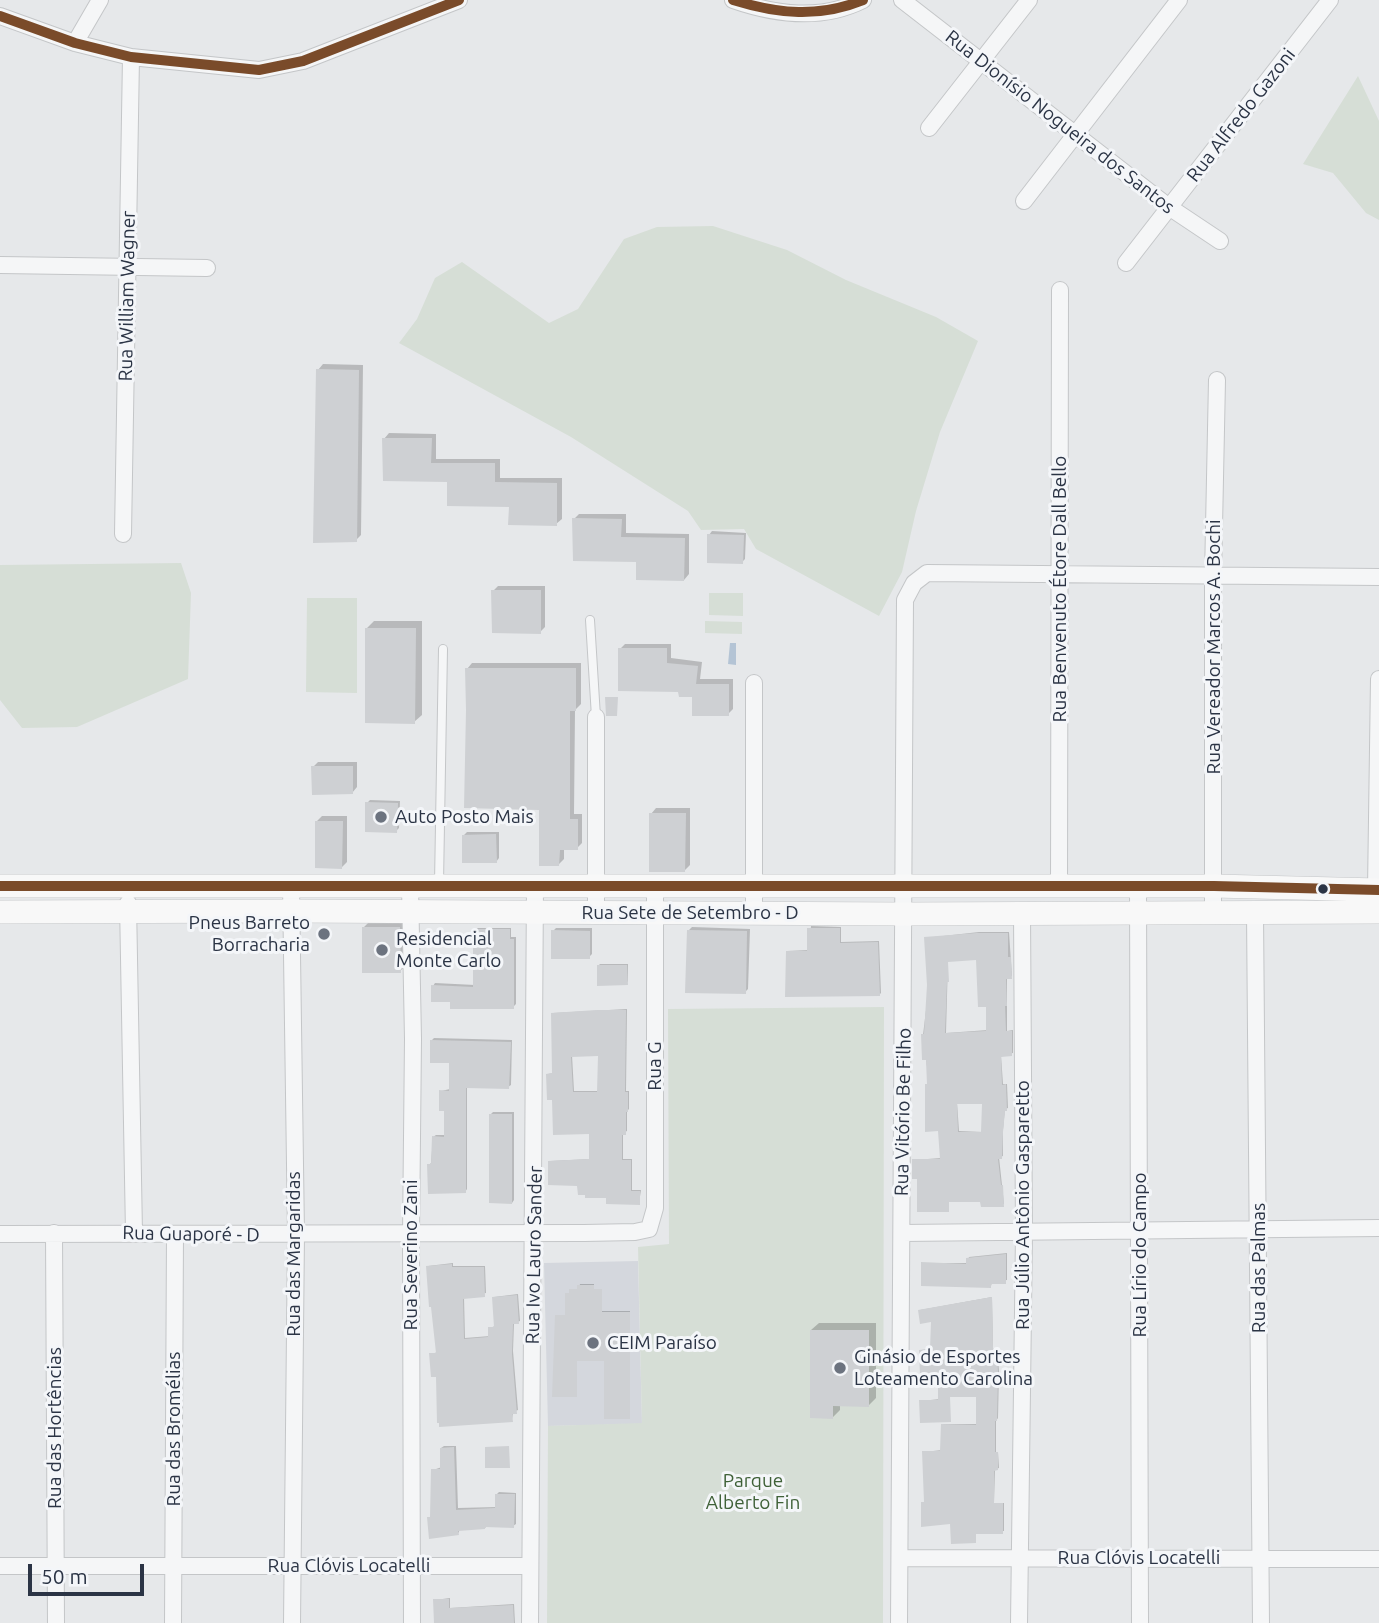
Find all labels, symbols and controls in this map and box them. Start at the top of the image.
street label: Rua Dionísio Nogueira dos Santos [941,25,1179,219]
street label: Rua Alfredo Gazoni [1182,44,1300,186]
street label: Rua William Wagner [114,210,140,382]
street label: Rua Benvenuto Étore Dall Bello [1049,456,1071,722]
street label: Rua Vereador Marcos A. Bochi [1203,519,1225,775]
place label: Auto Posto Mais [395,806,534,828]
marker: Auto Posto Mais [373,809,389,825]
unlabelled marker [1316,882,1330,896]
street label: Rua Sete de Setembro - D [581,902,799,924]
place label: Pneus Barreto Borracharia [189,912,310,956]
marker: Pneus Barreto Borracharia [316,926,332,942]
place label: Residencial Monte Carlo [396,928,501,972]
marker: Residencial Monte Carlo [374,942,390,958]
street label: Rua Vitório Be Filho [890,1028,916,1196]
street label: Rua G [644,1041,666,1091]
street label: Rua Júlio Antônio Gasparetto [1012,1080,1034,1330]
street label: Rua Ivo Lauro Sander [521,1165,547,1345]
street label: Rua das Margaridas [283,1171,305,1337]
street label: Rua Lírio do Campo [1129,1172,1151,1338]
street label: Rua Severino Zani [400,1179,422,1331]
street label: Rua das Palmas [1248,1203,1270,1333]
street label: Rua Guaporé - D [122,1221,260,1247]
place label: CEIM Paraíso [607,1332,717,1354]
marker: CEIM Paraíso [585,1335,601,1351]
place label: Ginásio de Esportes Loteamento Carolina [854,1346,1033,1390]
street label: Rua das Hortências [44,1347,66,1509]
street label: Rua das Bromélias [163,1351,185,1507]
marker: Ginásio de Esportes Loteamento Carolina [832,1360,848,1376]
park label: Parque Alberto Fin [706,1470,800,1514]
street label: Rua Clóvis Locatelli [1058,1547,1220,1569]
scale bar [32,1550,147,1594]
street label: Rua Clóvis Locatelli [268,1555,430,1577]
text: 50 m [41,1564,88,1588]

